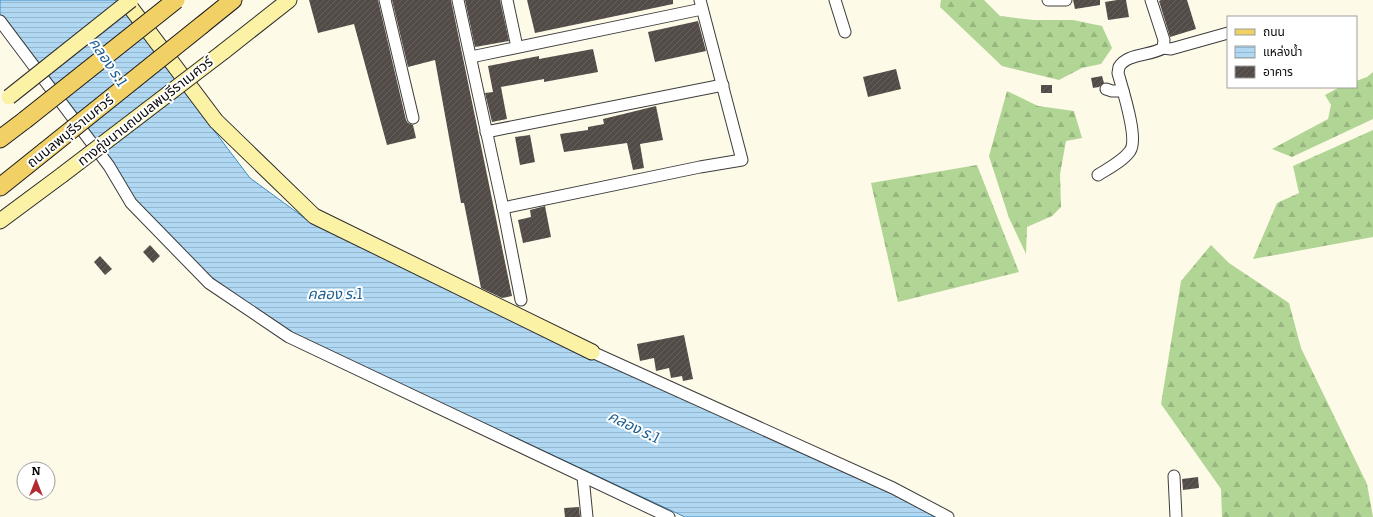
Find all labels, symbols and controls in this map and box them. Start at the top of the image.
legend [1227,16,1357,88]
text: ถนน [1263,22,1285,40]
water label: คลอง ร.1 [84,32,134,91]
text: แหล่งน้ำ [1263,42,1302,60]
street label: ทางคู่ขนานถนนลพบุรีราเมศวร์ [72,50,217,170]
text: อาคาร [1263,62,1293,80]
street label: ถนนลพบุรีราเมศวร์ [22,89,118,171]
water label: คลอง ร.1 [307,281,363,304]
water label: คลอง ร.1 [605,403,665,448]
north arrow [16,461,56,501]
text: N [31,462,41,478]

